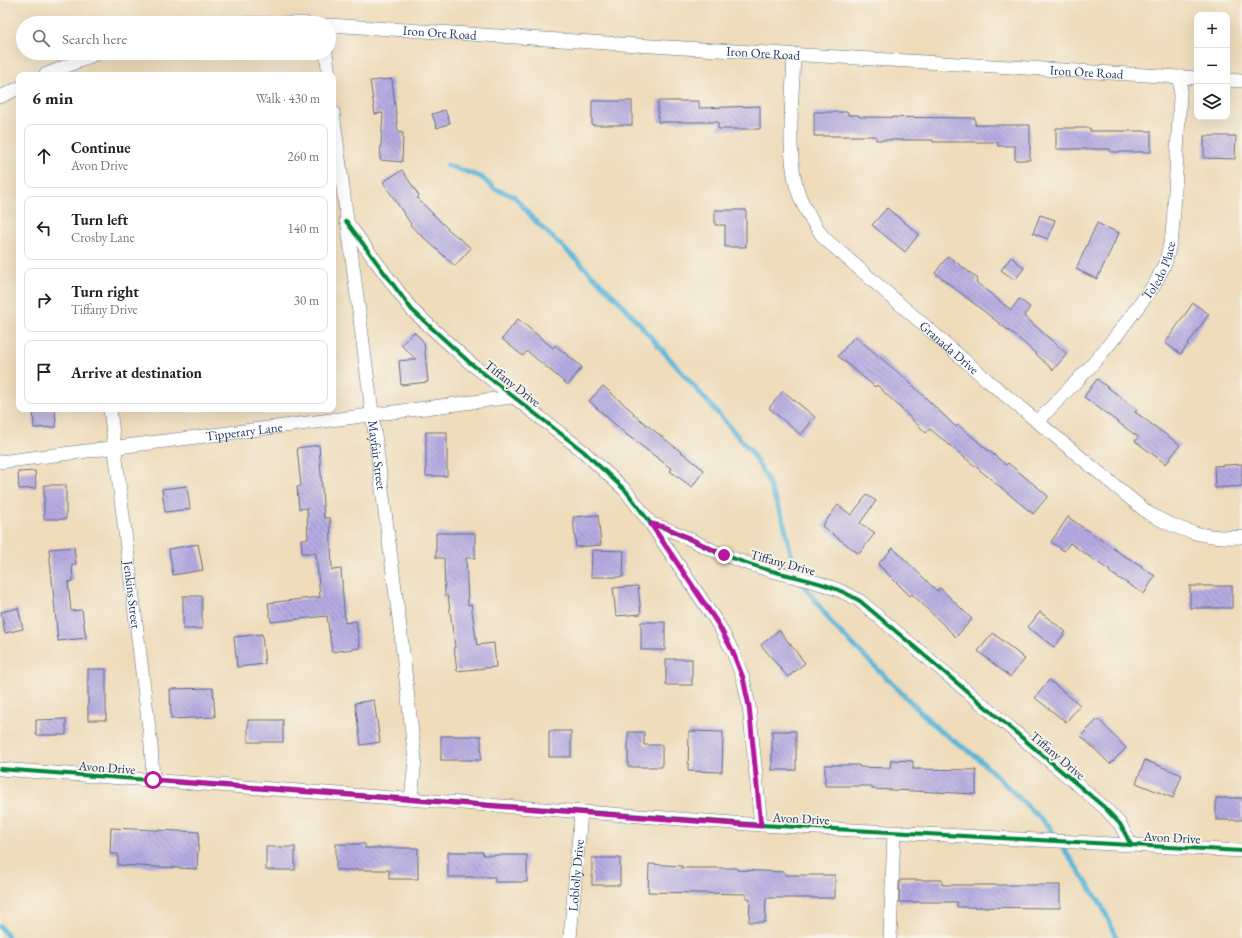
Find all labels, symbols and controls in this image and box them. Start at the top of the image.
map controls [1194,12,1230,120]
button: + [1194,12,1230,48]
search box [16,16,336,60]
street label: Iron Ore Road [402,22,478,44]
icon: search [30,27,52,49]
text: Search here [62,29,127,48]
street label: Iron Ore Road [726,42,801,64]
button: − [1194,48,1230,84]
street label: Iron Ore Road [1049,61,1124,83]
button: layers [1194,84,1230,120]
text: 6 min [32,87,73,109]
text: Walk · 430 m [256,90,320,107]
text: Continue [71,138,131,157]
icon: ahead [33,145,55,167]
text: 260 m [288,148,319,165]
text: Avon Drive [71,157,128,174]
text: Turn left [71,210,128,229]
icon: left [33,217,55,239]
text: 140 m [288,220,319,237]
text: Crosby Lane [71,229,135,246]
street label: Toledo Place [1138,240,1179,303]
text: Turn right [71,282,139,301]
icon: right [33,289,55,311]
text: 30 m [294,292,319,309]
text: Tiffany Drive [71,301,138,318]
street label: Granada Drive [916,317,982,378]
street label: Tiffany Drive [481,356,544,411]
icon: arrive [33,361,55,383]
text: Arrive at destination [71,363,202,382]
street label: Tipperary Lane [205,418,284,445]
street label: Mayfair Street [364,419,390,491]
route end [715,546,733,564]
street label: Tiffany Drive [748,546,817,579]
street label: Jenkins Street [119,559,145,629]
street label: Tiffany Drive [1027,727,1089,783]
street label: Avon Drive [77,757,136,778]
route start [144,771,162,789]
street label: Avon Drive [771,808,830,828]
street label: Avon Drive [1142,827,1201,847]
street label: Loblolly Drive [564,839,588,912]

